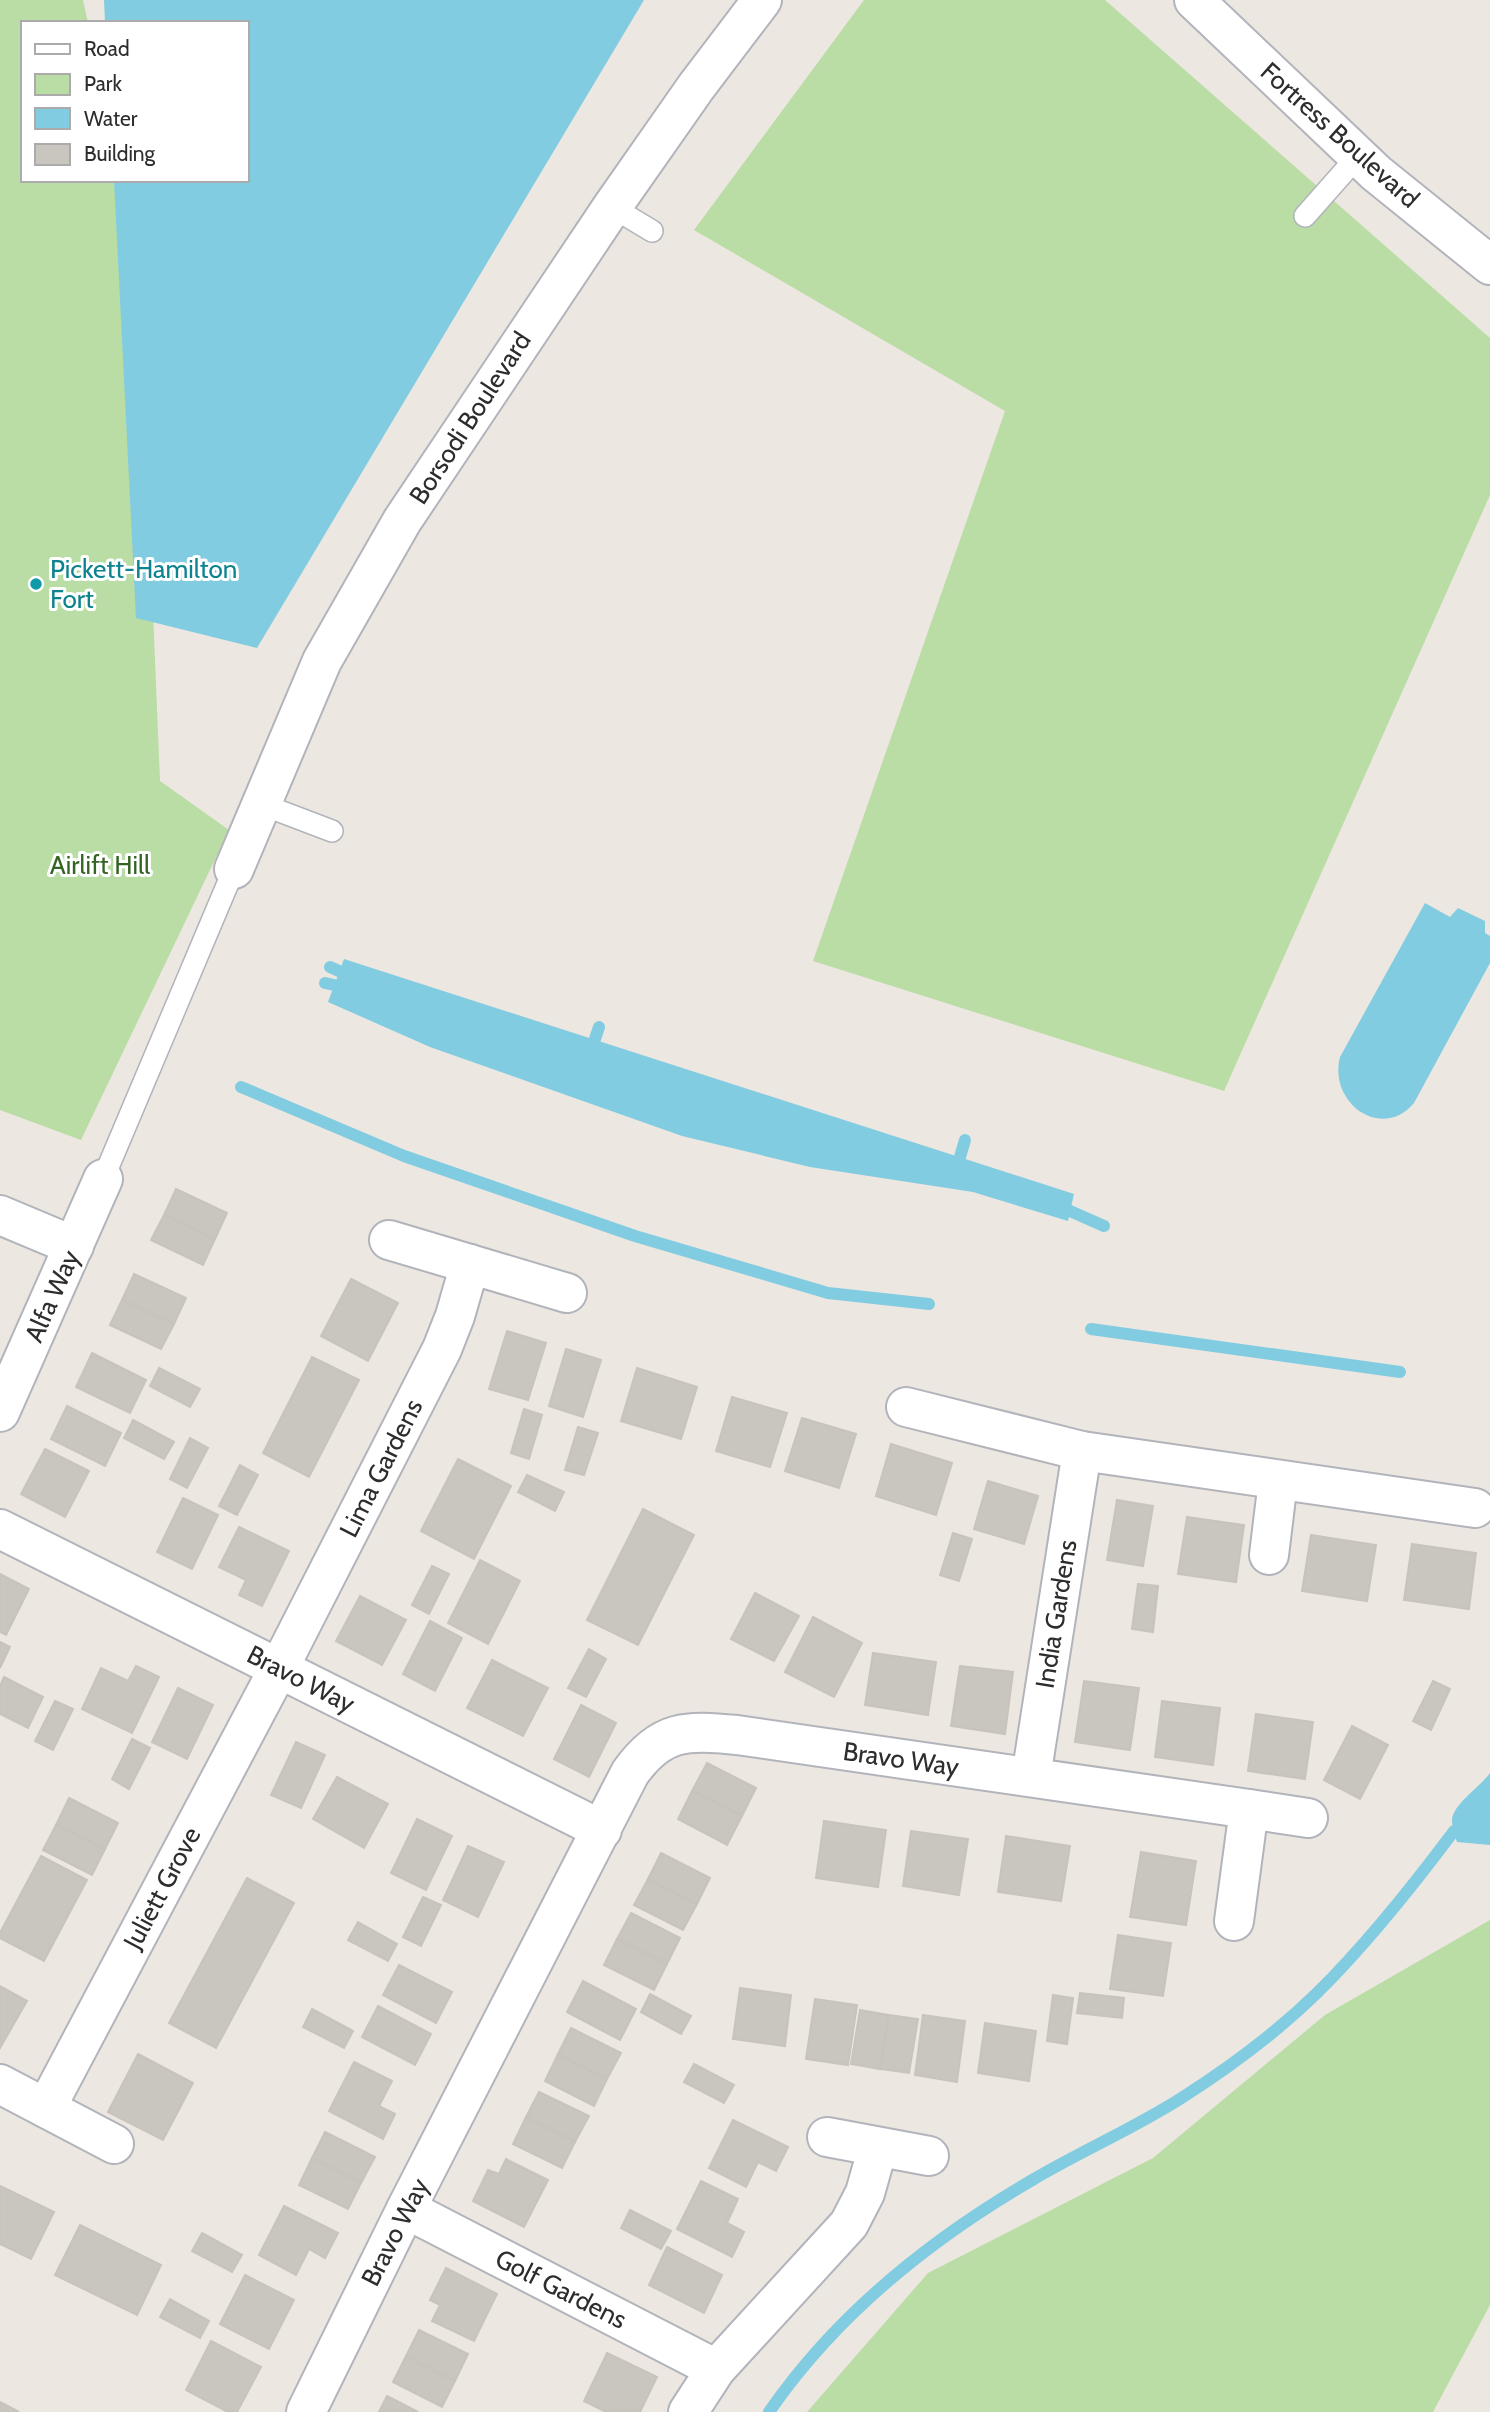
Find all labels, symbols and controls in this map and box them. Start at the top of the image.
legend [21,21,248,182]
text: Road [84,36,130,61]
street label: Fortress Boulevard [1254,55,1426,215]
text: Park [84,71,122,96]
text: Water [84,106,138,131]
text: Building [84,141,156,166]
street label: Borsodi Boulevard [402,326,538,510]
place label: Pickett-Hamilton Fort [50,553,237,615]
marker: Pickett-Hamilton Fort [28,576,44,592]
park label: Airlift Hill [50,849,150,881]
street label: Alfa Way [18,1245,86,1347]
street label: Lima Gardens [333,1393,430,1542]
street label: India Gardens [1028,1537,1084,1691]
street label: Bravo Way [242,1638,360,1720]
street label: Bravo Way [841,1735,961,1783]
street label: Juliett Grove [116,1822,207,1955]
street label: Bravo Way [354,2173,436,2291]
street label: Golf Gardens [490,2242,632,2336]

